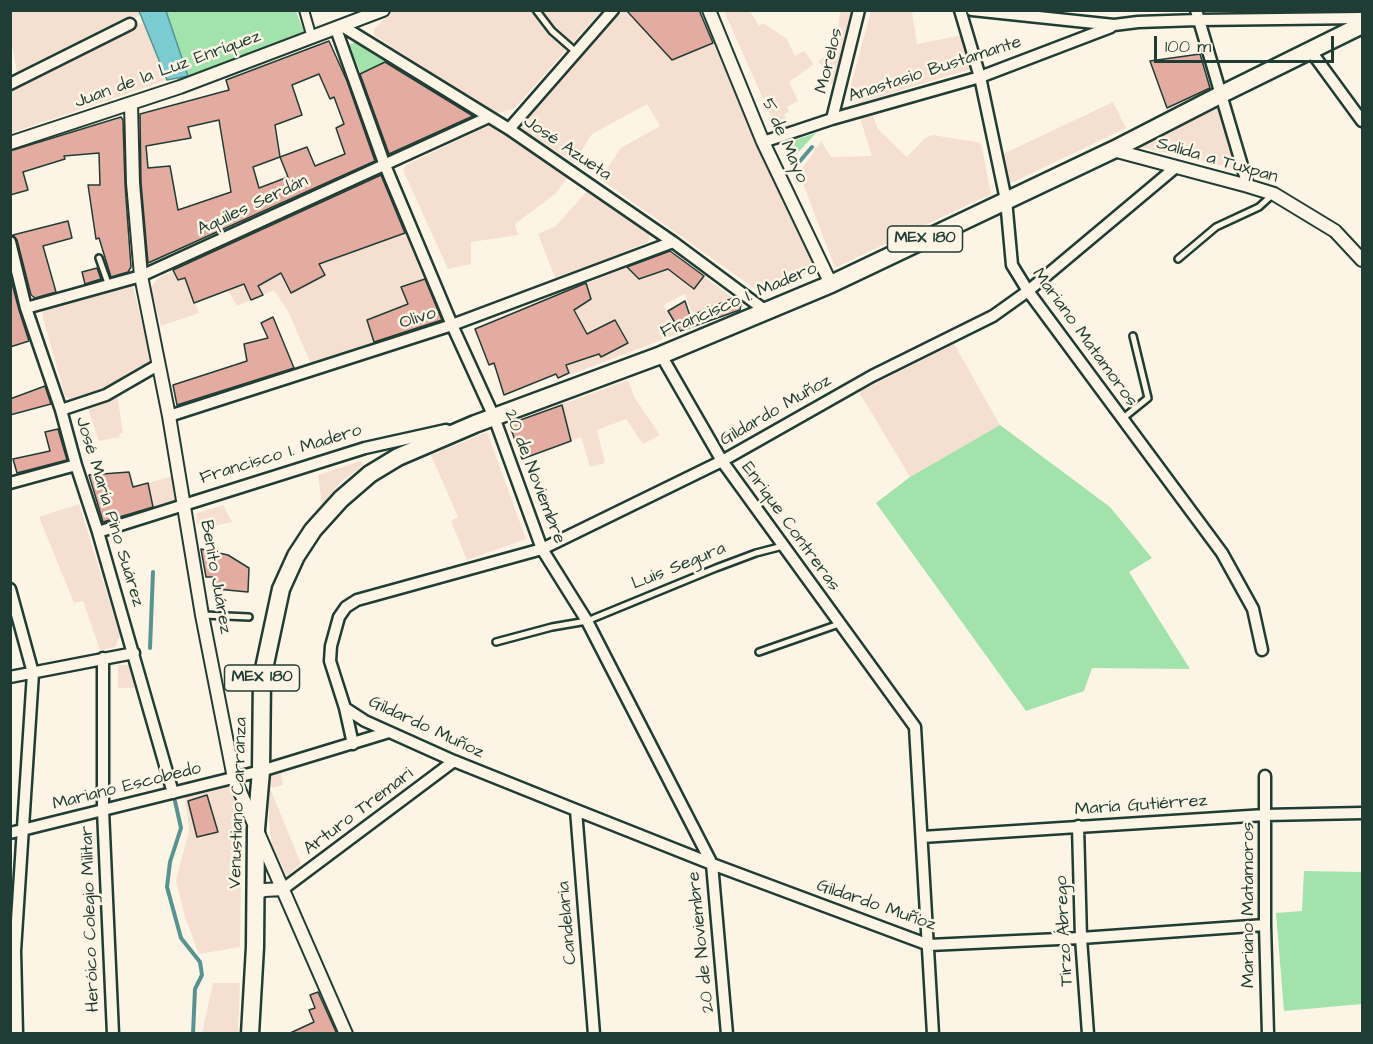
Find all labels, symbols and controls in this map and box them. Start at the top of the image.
scale bar [1157,24,1337,62]
street label: Juan de la Luz Enríquez [72,26,264,114]
street label: Morelos [811,26,849,96]
street label: Anastasio Bustamante [846,32,1024,108]
text: 100 m [1165,34,1211,59]
street label: 5 de Mayo [756,95,812,187]
street label: José Azueta [519,112,615,186]
street label: Salida a Tuxpan [1154,133,1280,189]
street label: Aquiles Serdán [194,171,312,241]
road number: MEX 180 [888,226,962,252]
street label: Francisco I. Madero [657,258,821,344]
street label: Mariano Matamoros [1027,265,1141,411]
street label: Olivo [397,303,439,335]
street label: Gildardo Muñoz [716,370,836,452]
street label: 20 de Noviembre [498,407,570,547]
street label: José María Pino Suárez [70,414,148,610]
street label: Francisco I. Madero [198,420,364,490]
street label: Enrique Contreras [736,458,844,596]
street label: Benito Juárez [194,518,236,636]
street label: Luis Segura [629,538,729,596]
road number: MEX 180 [224,665,300,691]
street label: Gildardo Muñoz [365,692,487,764]
street label: Venustiano Carranza [225,717,253,889]
street label: Mariano Escobedo [50,758,204,816]
street label: Arturo Tremari [300,764,418,860]
street label: María Gutiérrez [1074,791,1208,821]
street label: Mariano Matamoros [1238,822,1260,988]
street label: Heróico Colegio Militar [77,825,105,1013]
street label: 20 de Noviembre [684,870,720,1014]
street label: Gildardo Muñoz [813,875,939,937]
street label: Tirzo Ábrego [1051,875,1079,987]
street label: Candelaria [554,880,582,966]

